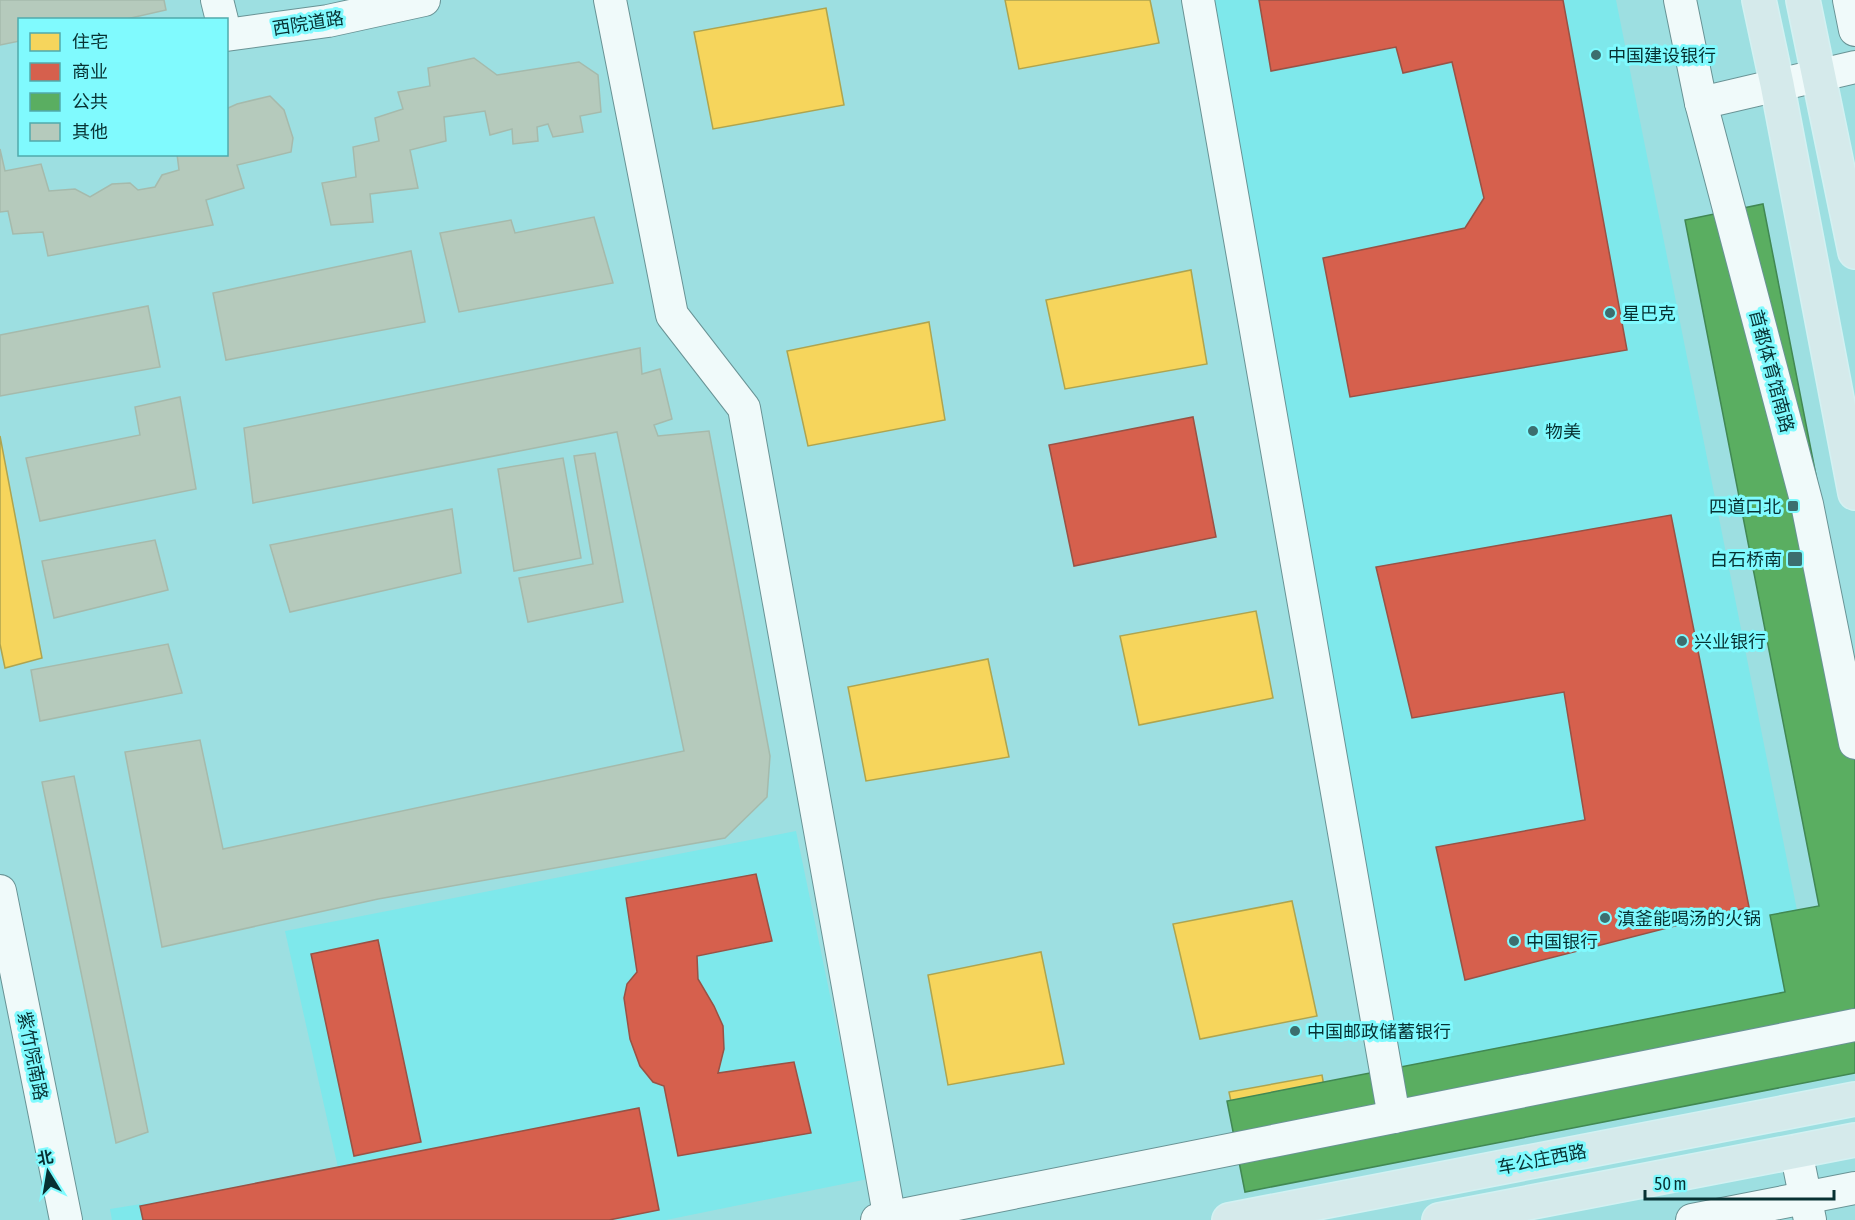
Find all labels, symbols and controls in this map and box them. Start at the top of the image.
street label: 西院道路 [271,7,345,39]
legend [18,18,228,156]
text: 住宅 [72,31,108,52]
place label: 中国建设银行 [1608,45,1716,66]
marker: 中国建设银行 [1589,48,1603,62]
text: 商业 [72,61,108,82]
text: 公共 [72,91,108,112]
text: 其他 [72,121,108,142]
place label: 星巴克 [1622,303,1676,324]
marker: 星巴克 [1603,306,1617,320]
street label: 首都体育馆南路 [1746,307,1798,435]
place label: 物美 [1545,421,1581,442]
marker: 物美 [1526,424,1540,438]
place label: 四道口北 [1709,496,1781,517]
marker: 四道口北 [1786,499,1800,513]
place label: 白石桥南 [1710,549,1782,570]
marker: 白石桥南 [1786,550,1804,568]
place label: 兴业银行 [1694,631,1766,652]
marker: 兴业银行 [1675,634,1689,648]
place label: 滇釜能喝汤的火锅 [1617,908,1761,929]
marker: 滇釜能喝汤的火锅 [1598,911,1612,925]
place label: 中国银行 [1526,931,1598,952]
marker: 中国银行 [1507,934,1521,948]
street label: 紫竹院南路 [14,1010,52,1102]
place label: 中国邮政储蓄银行 [1307,1021,1451,1042]
marker: 中国邮政储蓄银行 [1288,1024,1302,1038]
street label: 车公庄西路 [1496,1140,1588,1178]
north arrow [18,1142,78,1202]
text: 北 [36,1147,55,1168]
scale bar [1645,1163,1834,1201]
text: 50 m [1654,1173,1686,1194]

